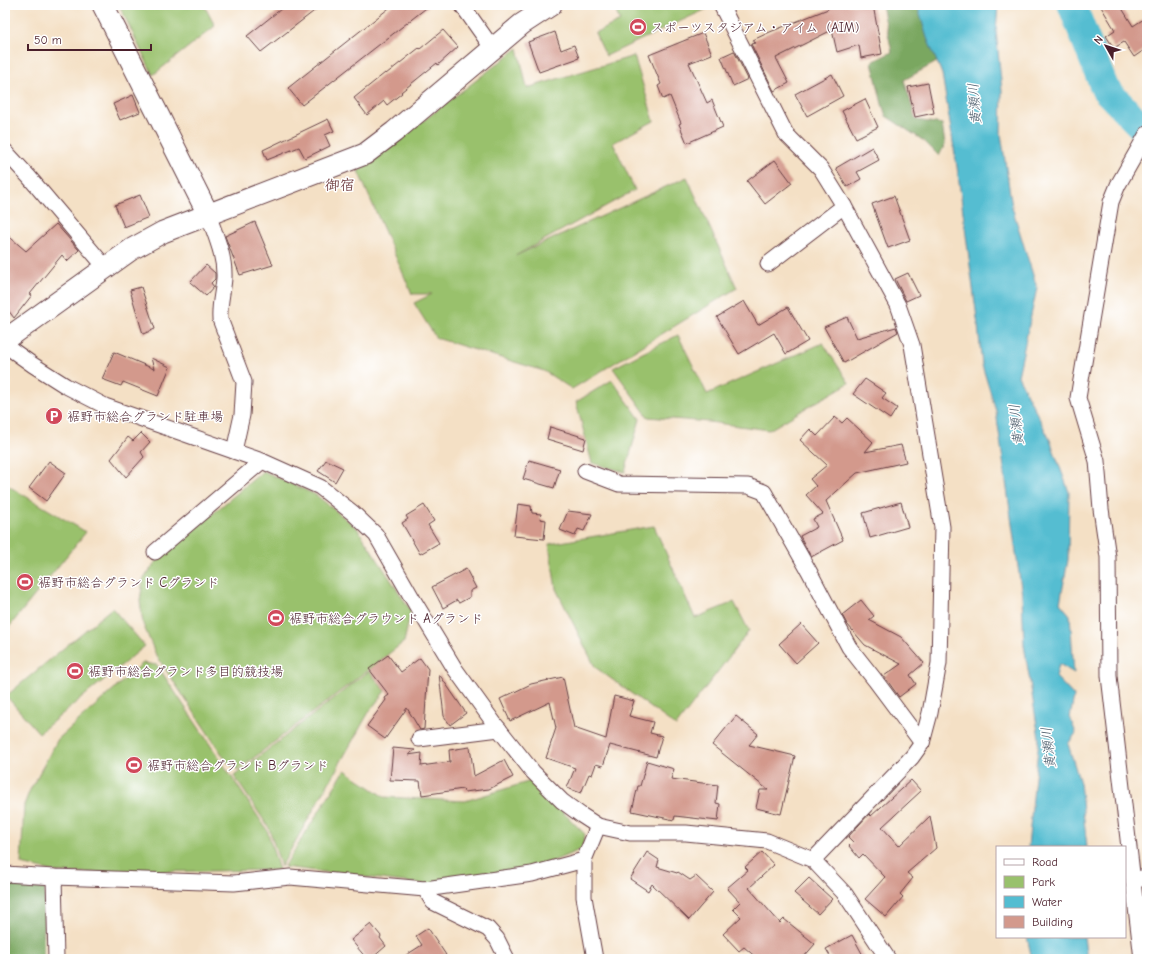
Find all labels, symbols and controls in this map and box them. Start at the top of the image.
sports icon: スポーツスタジアム・アイム（AIM） [628,17,648,37]
place label: スポーツスタジアム・アイム（AIM） [651,20,868,35]
scale bar [28,26,151,52]
north arrow [1086,26,1126,66]
text: 50 m [34,33,62,47]
text: N [1091,33,1106,47]
water label: 黄瀬川 [965,82,984,126]
district label: 御宿 [325,176,355,194]
water label: 黄瀬川 [1006,403,1027,447]
parking icon: 裾野市総合グランド駐車場 [44,406,64,426]
place label: 裾野市総合グランド駐車場 [67,409,223,424]
sports icon: 裾野市総合グランド Cグランド [15,572,35,592]
place label: 裾野市総合グランド Cグランド [38,575,219,590]
sports icon: 裾野市総合グラウンド Aグランド [266,608,286,628]
place label: 裾野市総合グラウンド Aグランド [289,611,483,626]
sports icon: 裾野市総合グランド多目的競技場 [65,661,85,681]
place label: 裾野市総合グランド多目的競技場 [88,664,283,679]
water label: 黄瀬川 [1038,726,1059,770]
sports icon: 裾野市総合グランド Bグランド [124,755,144,775]
place label: 裾野市総合グランド Bグランド [147,758,328,773]
legend [996,846,1126,938]
text: Road [1032,855,1058,869]
text: Park [1032,875,1055,889]
text: Water [1032,895,1062,909]
text: Building [1032,915,1073,929]

